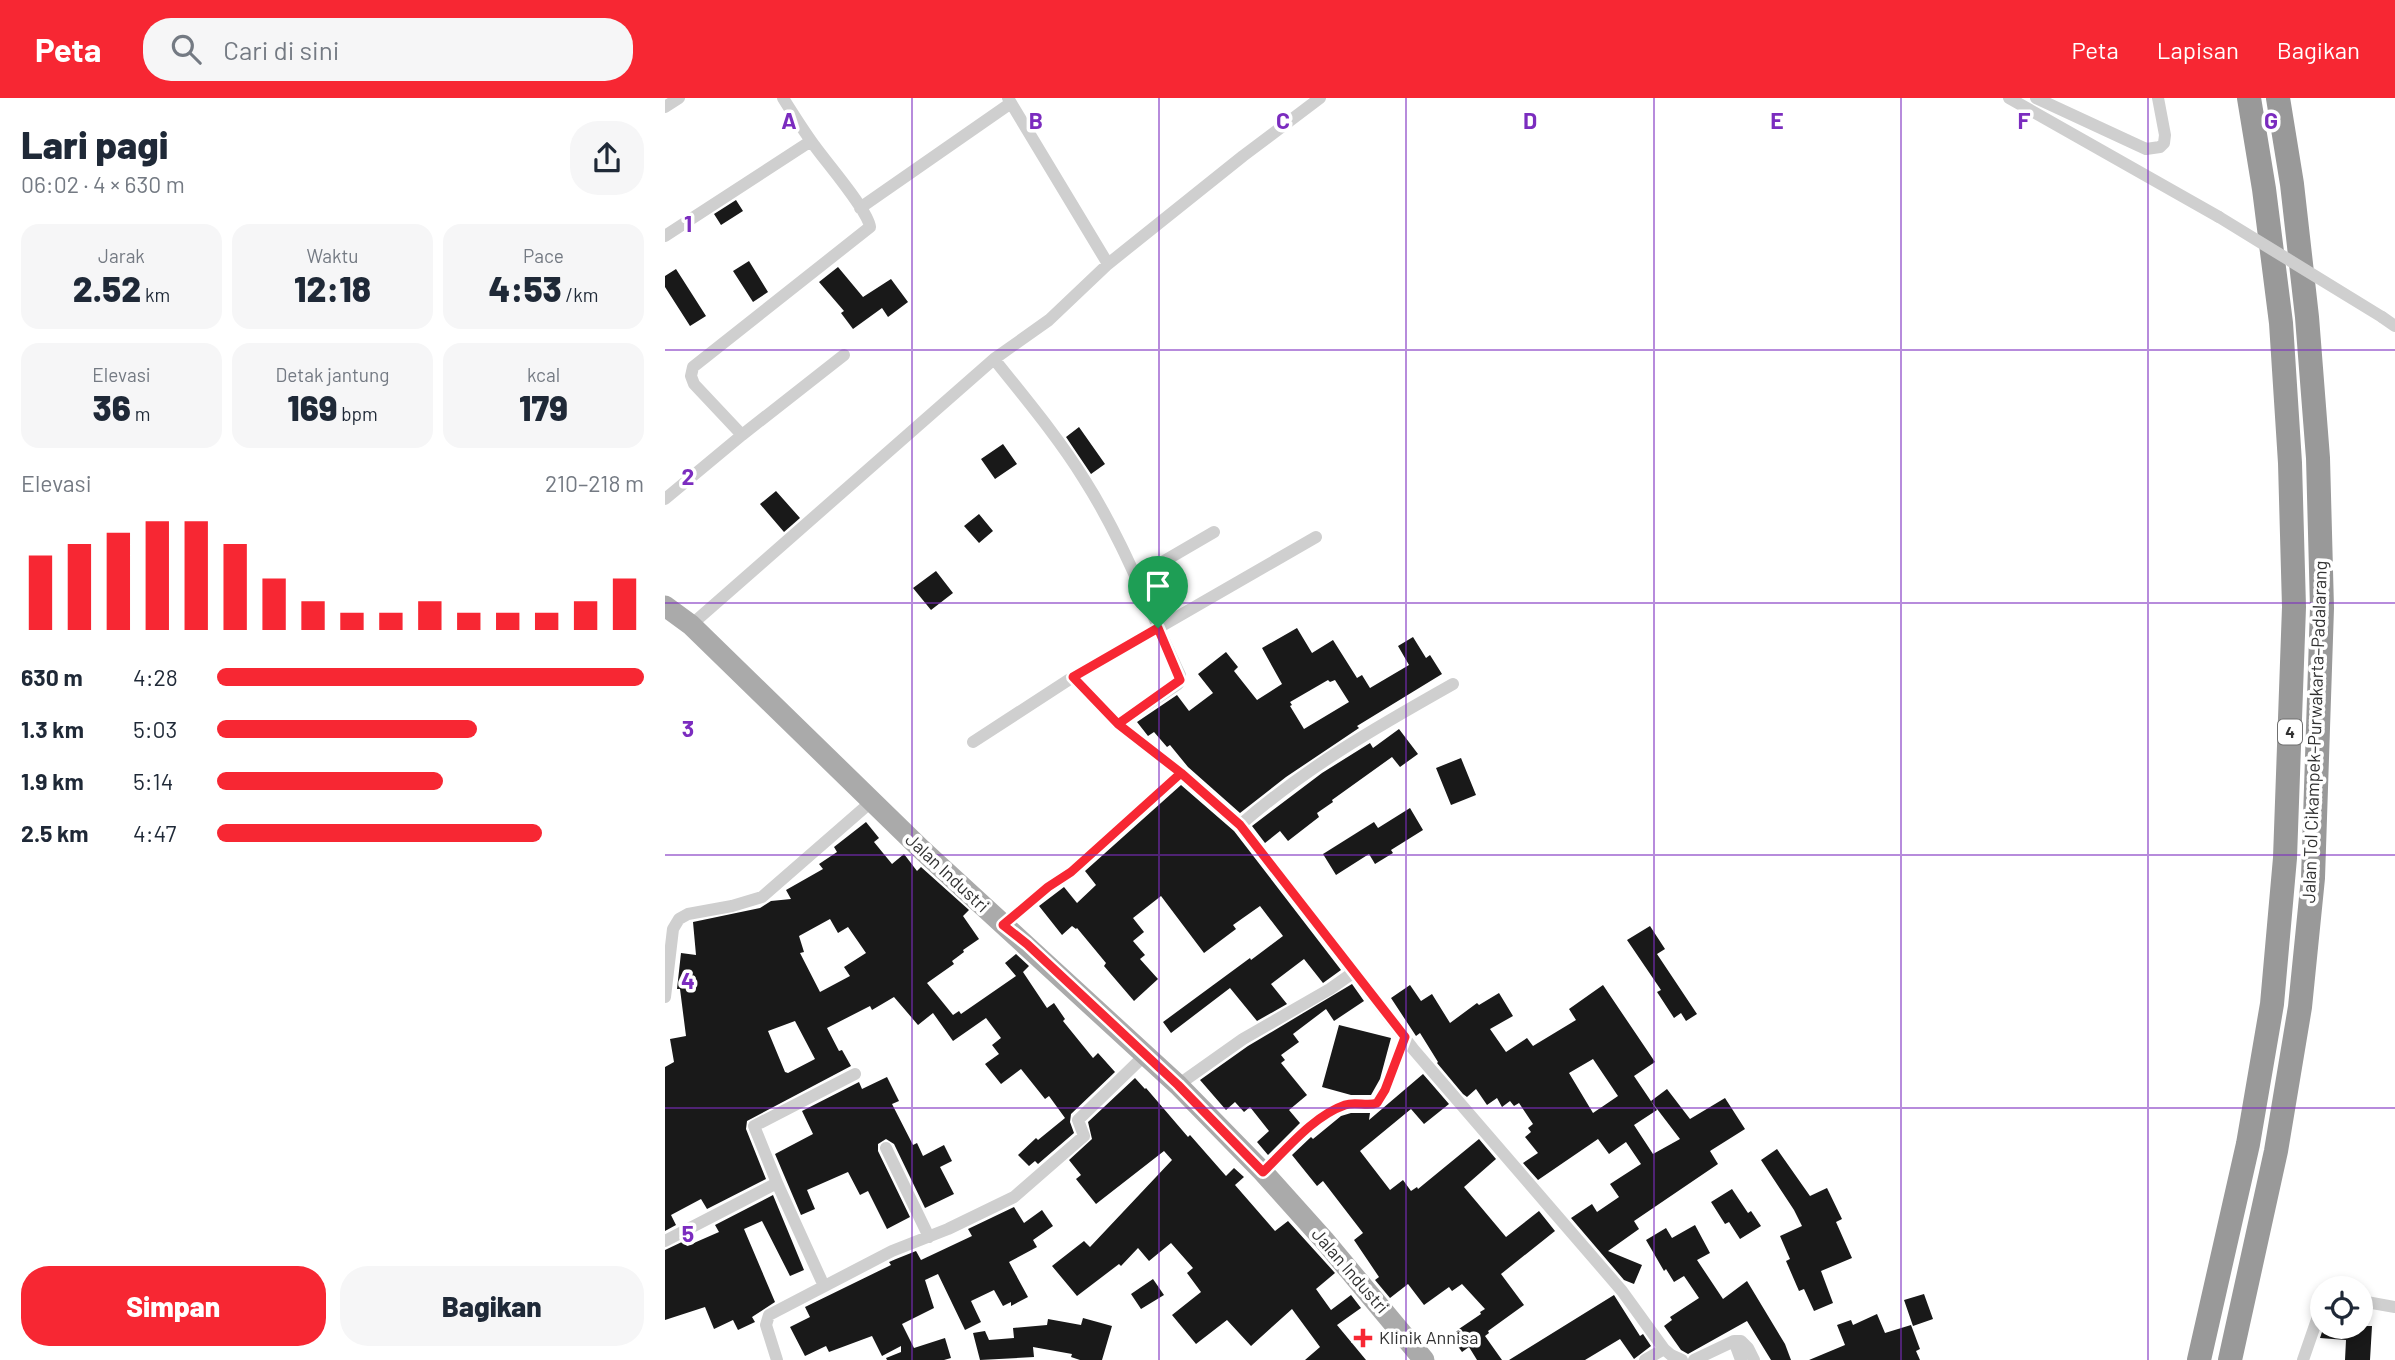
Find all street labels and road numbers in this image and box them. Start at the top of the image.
street label: Jalan Tol Cikampek–Purwakarta–Padalarang [2297,560,2331,904]
road number: 4 [2278,720,2302,744]
street label: Jalan Industri [901,828,994,917]
street label: Jalan Industri [1308,1223,1394,1318]

